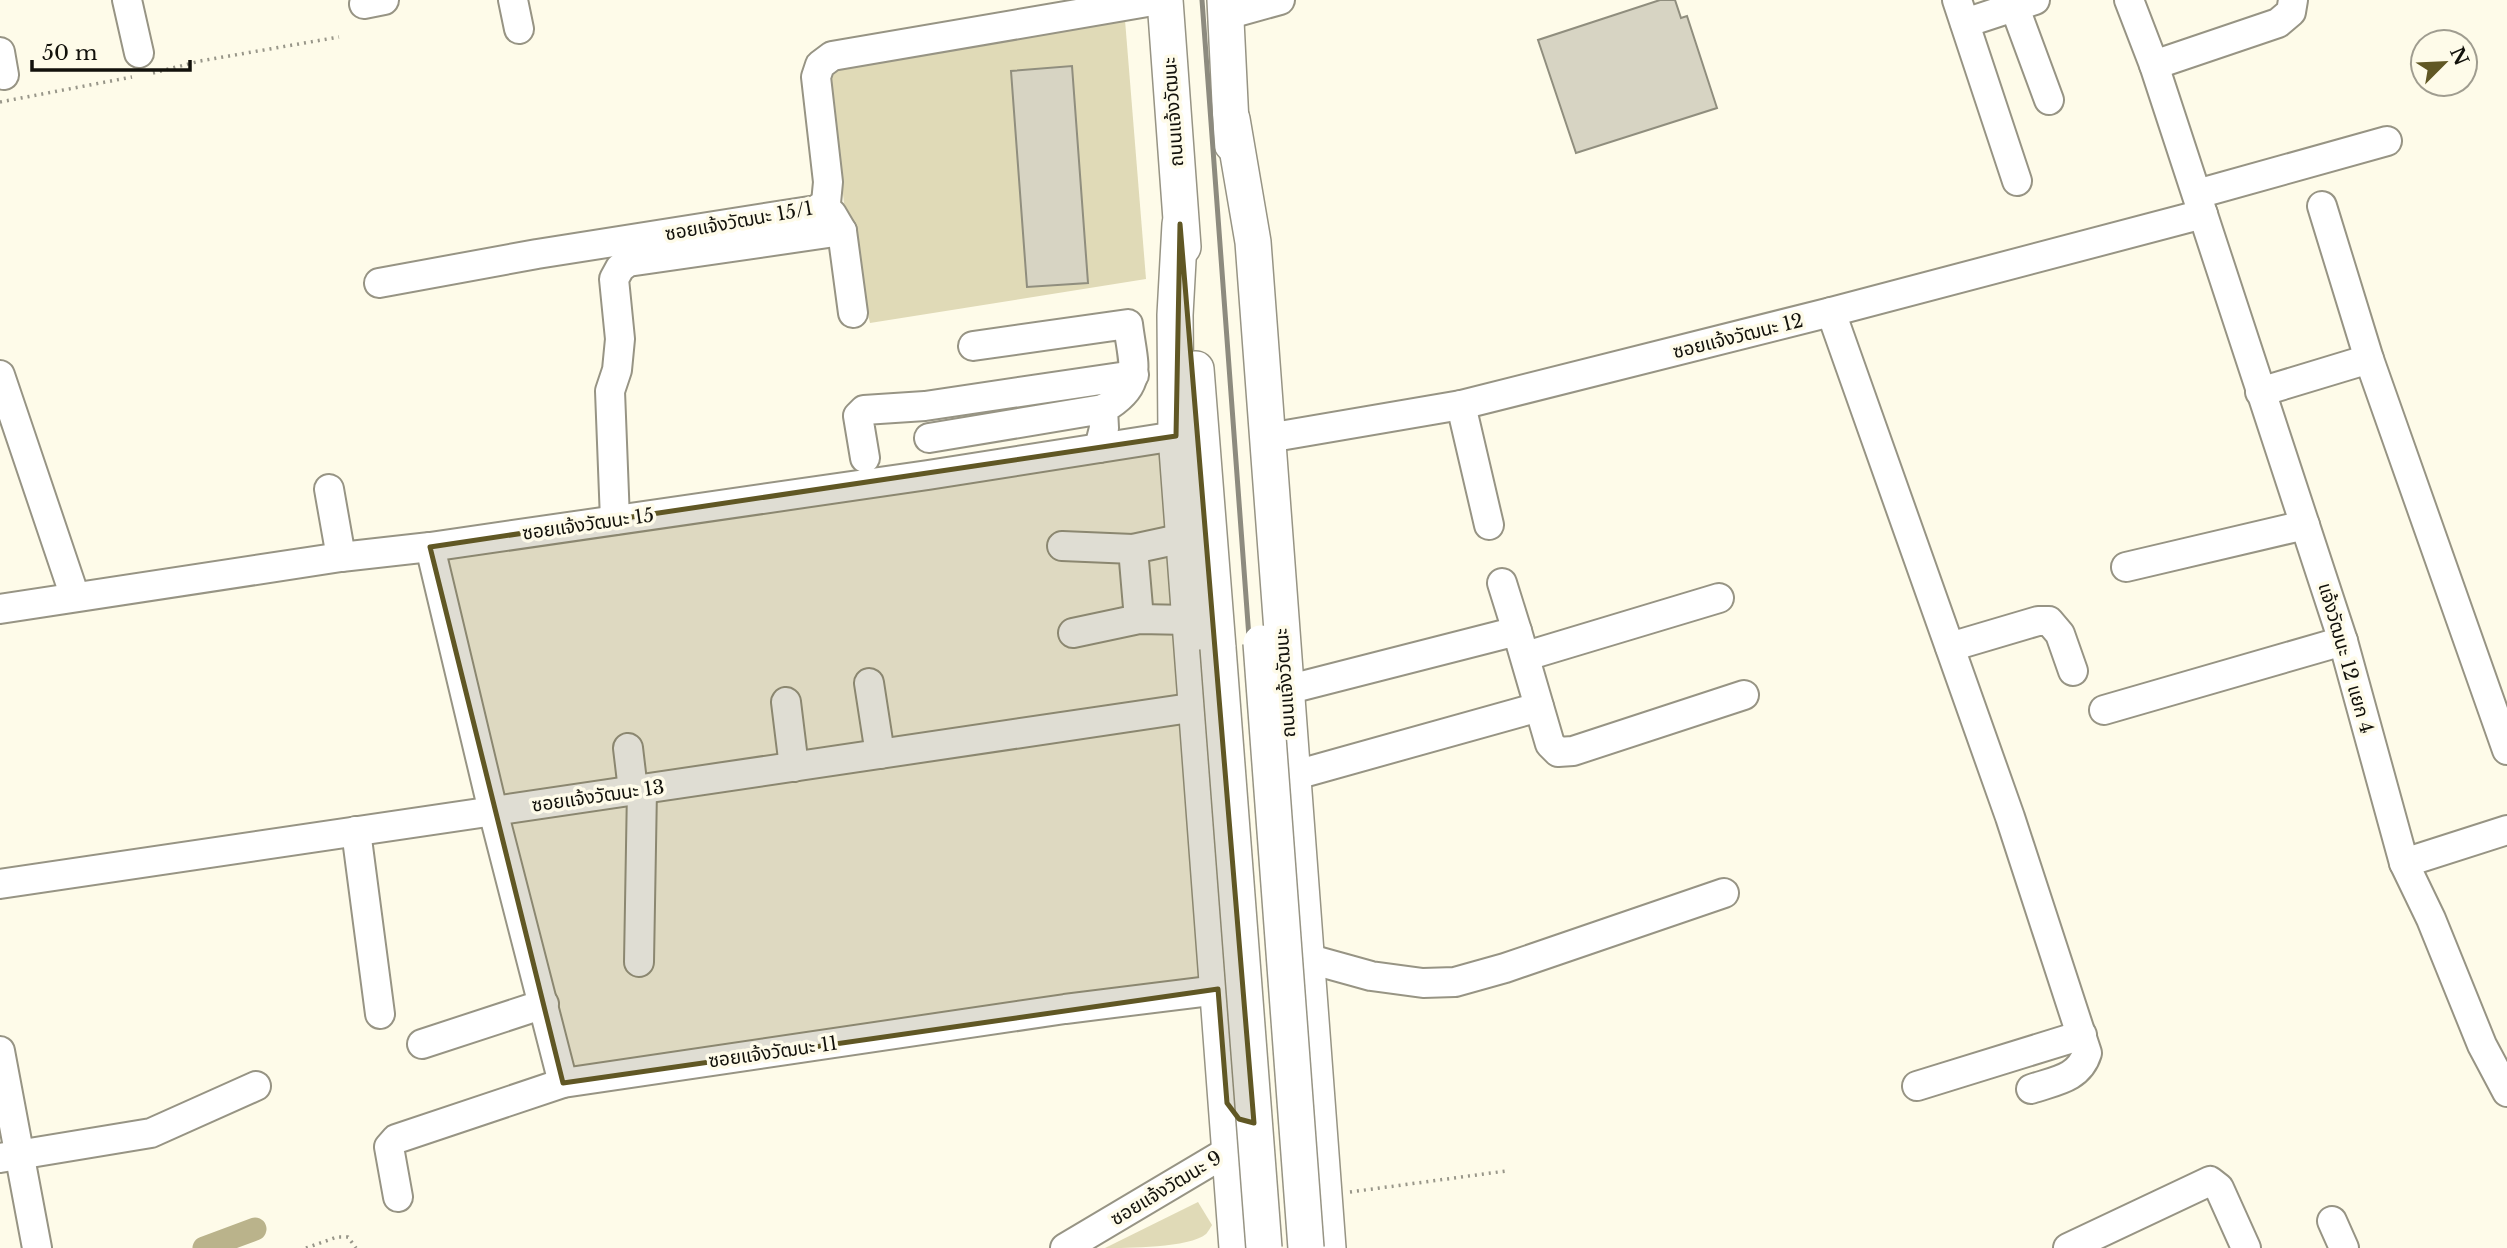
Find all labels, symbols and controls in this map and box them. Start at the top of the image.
scale bar [32,28,189,72]
north arrow [2409,28,2479,98]
text: 50 m [42,40,98,66]
text: N [2445,43,2473,69]
street label: ถนนแจ้งวัฒนะ [1158,56,1188,168]
street label: ซอยแจ้งวัฒนะ 15/1 [663,197,815,245]
street label: ซอยแจ้งวัฒนะ 12 [1670,309,1806,363]
street label: ซอยแจ้งวัฒนะ 15 [521,503,655,545]
street label: แจ้งวัฒนะ 12 แยก 4 [2313,580,2379,736]
street label: ถนนแจ้งวัฒนะ [1270,627,1300,739]
street label: ซอยแจ้งวัฒนะ 13 [530,775,666,817]
street label: ซอยแจ้งวัฒนะ 11 [707,1032,839,1072]
street label: ซอยแจ้งวัฒนะ 9 [1106,1146,1226,1230]

